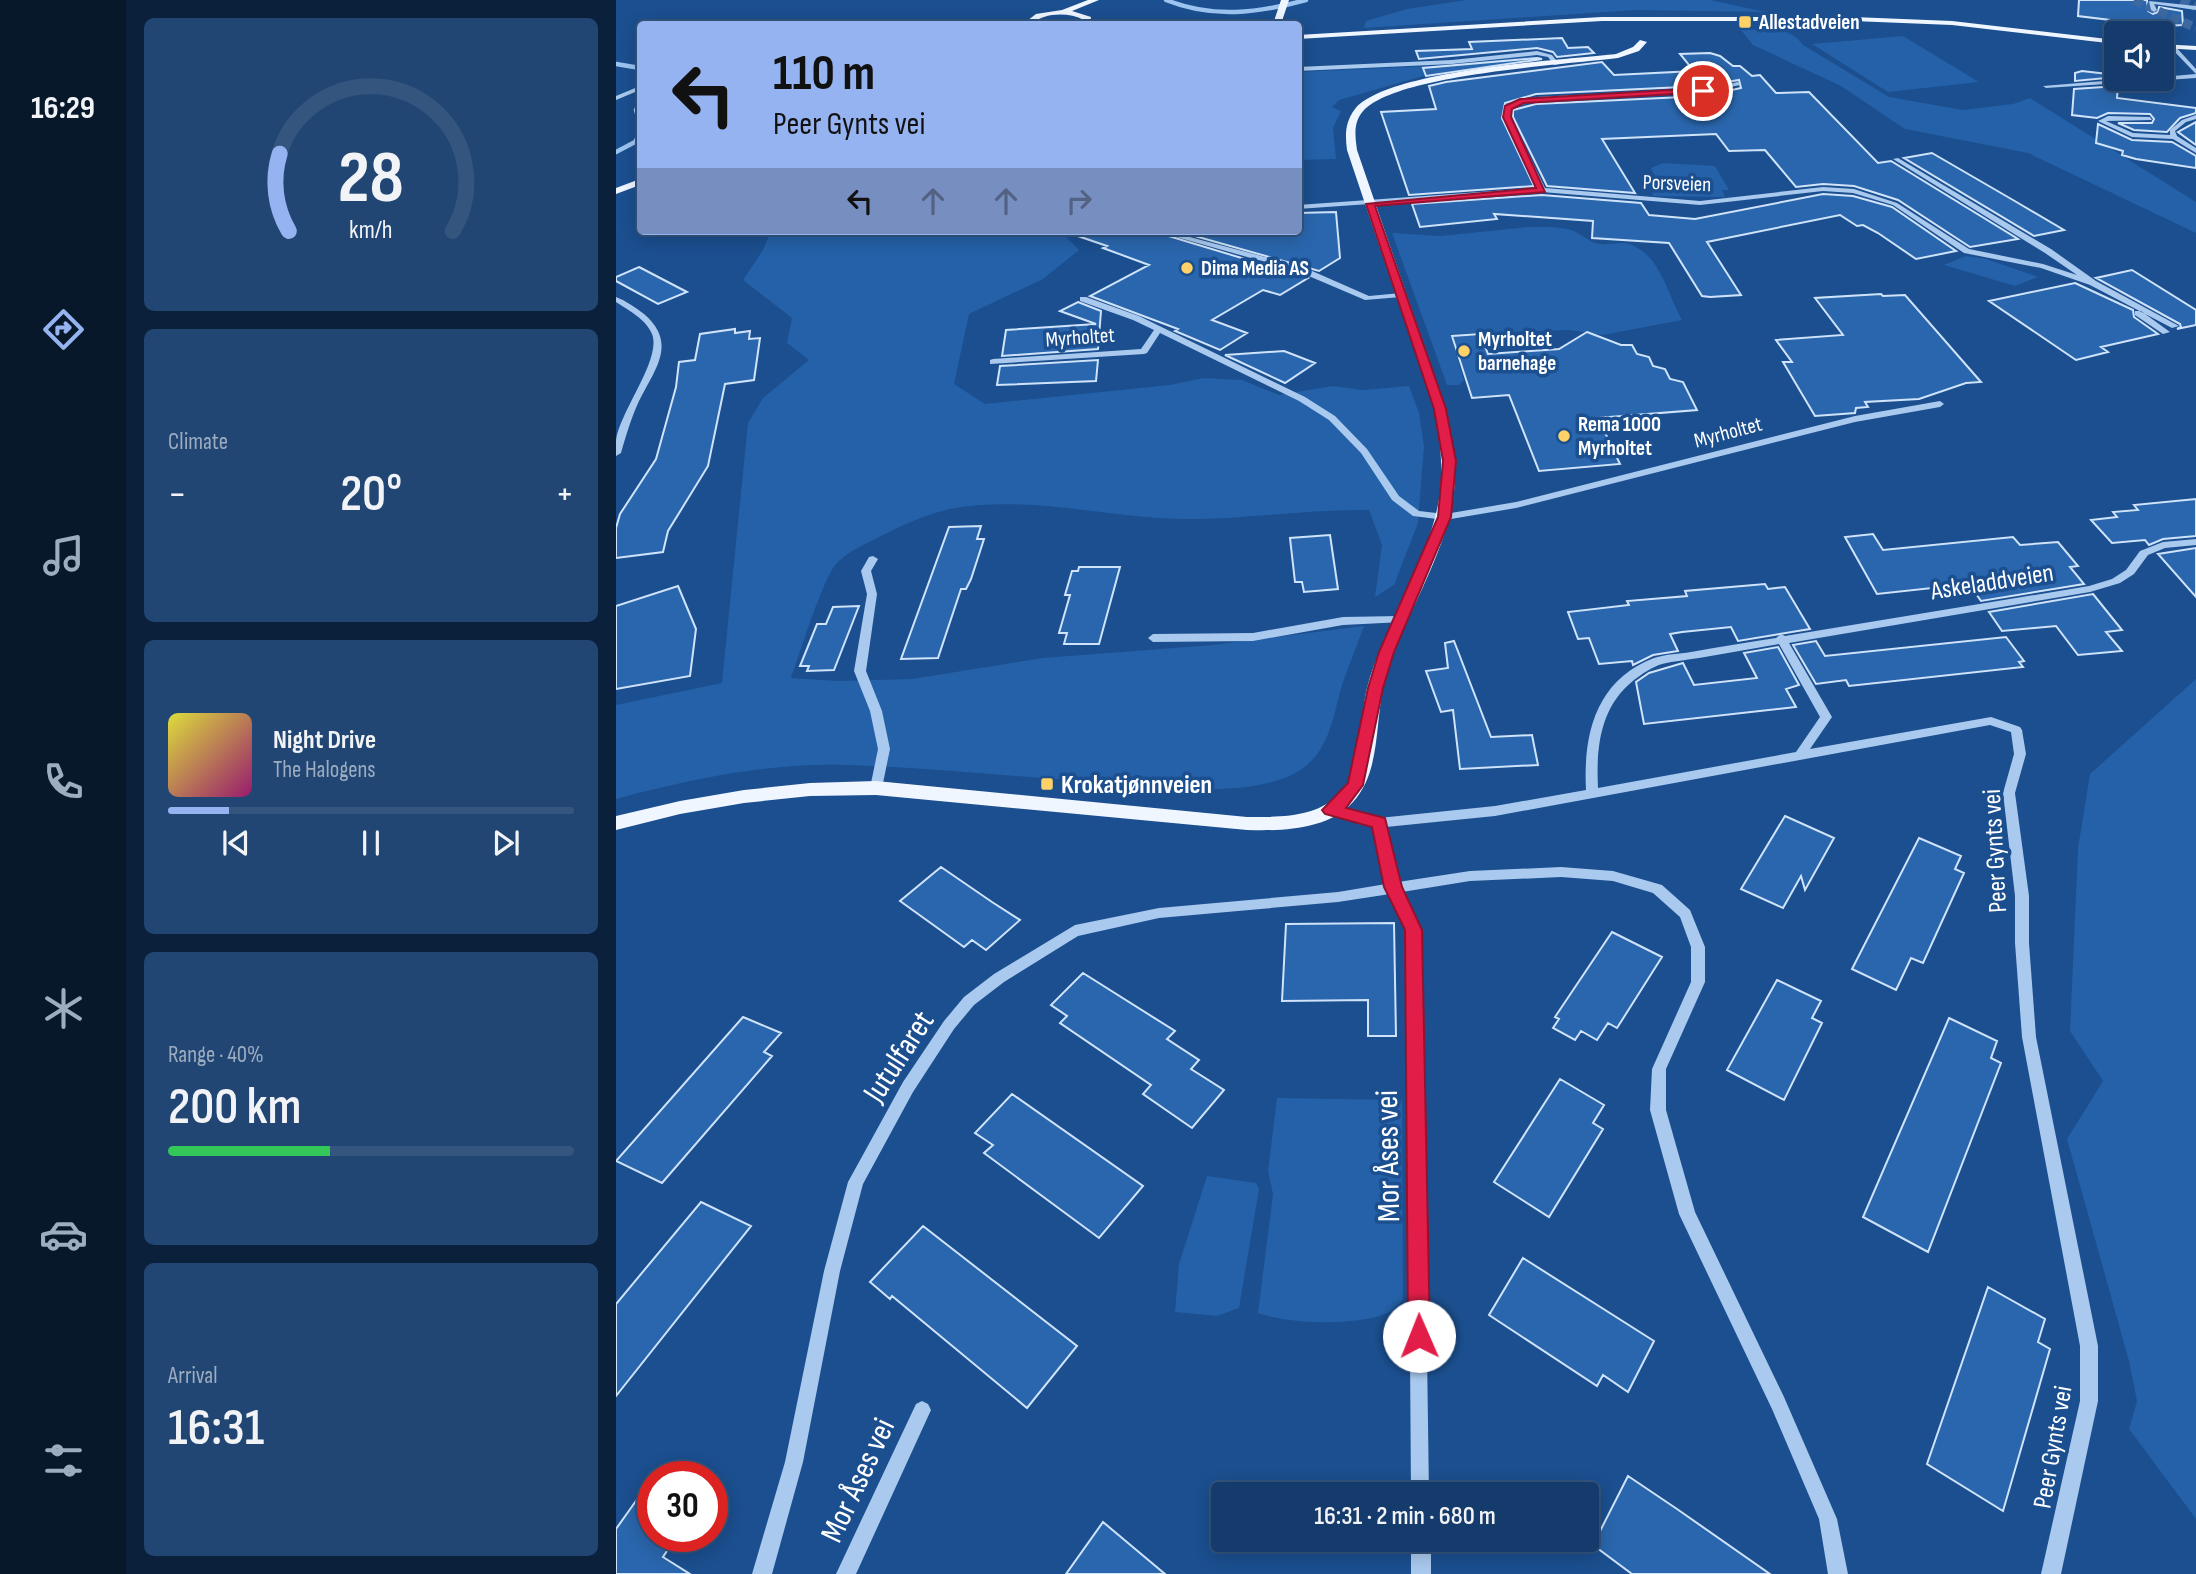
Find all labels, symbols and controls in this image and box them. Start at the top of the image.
place label: Allestadveien [1758,10,1860,35]
marker: Allestadveien [1737,14,1753,30]
map controls [2104,21,2174,91]
button: sound [2104,21,2174,91]
text: 110 m [773,45,875,104]
icon: left [658,49,749,140]
pin [1673,61,1733,121]
icon: arrive [1684,72,1722,110]
text: 16:29 [31,89,95,128]
text: Peer Gynts vei [773,105,925,144]
text: 28 [338,135,404,223]
street label: Porsveien [1642,170,1712,197]
icon: left [841,182,879,220]
icon: ahead [914,182,952,220]
icon: ahead [987,182,1025,220]
icon: right [1060,182,1098,220]
text: km/h [349,214,393,245]
place label: Dima Media AS [1201,256,1309,281]
marker: Dima Media AS [1179,260,1195,276]
icon: directions [39,305,88,354]
street label: Myrholtet [1045,323,1115,352]
place label: Myrholtet barnehage [1478,327,1556,376]
marker: Myrholtet barnehage [1456,343,1472,359]
street label: Myrholtet [1691,411,1765,454]
place label: Rema 1000 Myrholtet [1578,412,1661,461]
text: Climate [168,428,228,456]
marker: Rema 1000 Myrholtet [1556,428,1572,444]
text: 20° [340,463,402,526]
text: − [168,472,187,517]
text: + [555,472,574,517]
icon: music [39,531,88,580]
street label: Askeladdveien [1928,557,2056,608]
text: Night Drive [273,725,376,756]
text: The Halogens [273,756,376,784]
icon: phone [39,757,88,806]
place label: Krokatjønnveien [1061,770,1212,801]
marker: Krokatjønnveien [1039,776,1055,792]
street label: Peer Gynts vei [1977,788,2014,914]
icon: previous [217,824,255,862]
icon: pause [352,824,390,862]
icon: next [487,824,525,862]
icon: climate [39,984,88,1033]
street label: Jutulfaret [855,1004,943,1111]
text: Range · 40% [168,1041,264,1069]
text: 200 km [168,1076,302,1139]
street label: Mor Åses vei [1368,1090,1409,1222]
icon: car [39,1210,88,1259]
position arrow [1382,1299,1456,1373]
text: Arrival [168,1362,217,1390]
street label: Peer Gynts vei [2027,1384,2079,1511]
text: 16:31 [168,1397,264,1460]
street label: Mor Åses vei [813,1412,904,1549]
icon: filters [39,1436,88,1485]
speed limit sign: 30 [637,1461,728,1552]
text: 16:31 · 2 min · 680 m [1314,1501,1496,1532]

